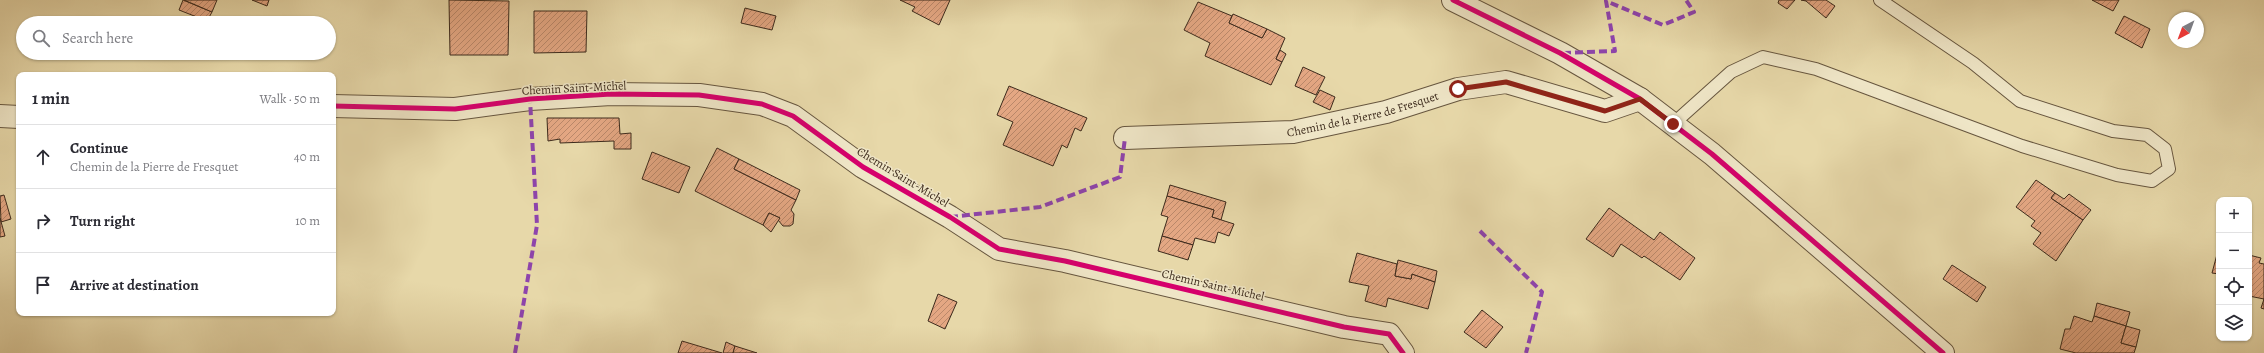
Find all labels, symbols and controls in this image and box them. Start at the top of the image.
north arrow [2168,12,2204,48]
search box [16,16,336,60]
icon: search [30,27,52,49]
text: Search here [62,28,133,48]
street label: Chemin Saint-Michel [521,77,627,99]
route start [1449,80,1467,98]
text: 1 min [32,87,70,110]
street label: Chemin de la Pierre de Fresquet [1287,88,1441,140]
text: Walk · 50 m [260,90,320,107]
route end [1664,115,1682,133]
text: Continue [70,138,128,158]
street label: Chemin Saint-Michel [854,143,952,211]
icon: ahead [32,146,54,168]
text: 40 m [294,148,320,165]
text: Chemin de la Pierre de Fresquet [70,158,239,175]
map controls [2216,197,2252,341]
button: + [2216,197,2252,233]
icon: right [32,210,54,232]
text: Turn right [70,211,135,231]
text: 10 m [295,212,320,229]
button: − [2216,233,2252,269]
street label: Chemin Saint-Michel [1160,265,1266,305]
button: locate [2216,269,2252,305]
icon: arrive [32,274,54,296]
text: Arrive at destination [70,275,199,295]
button: layers [2216,305,2252,341]

